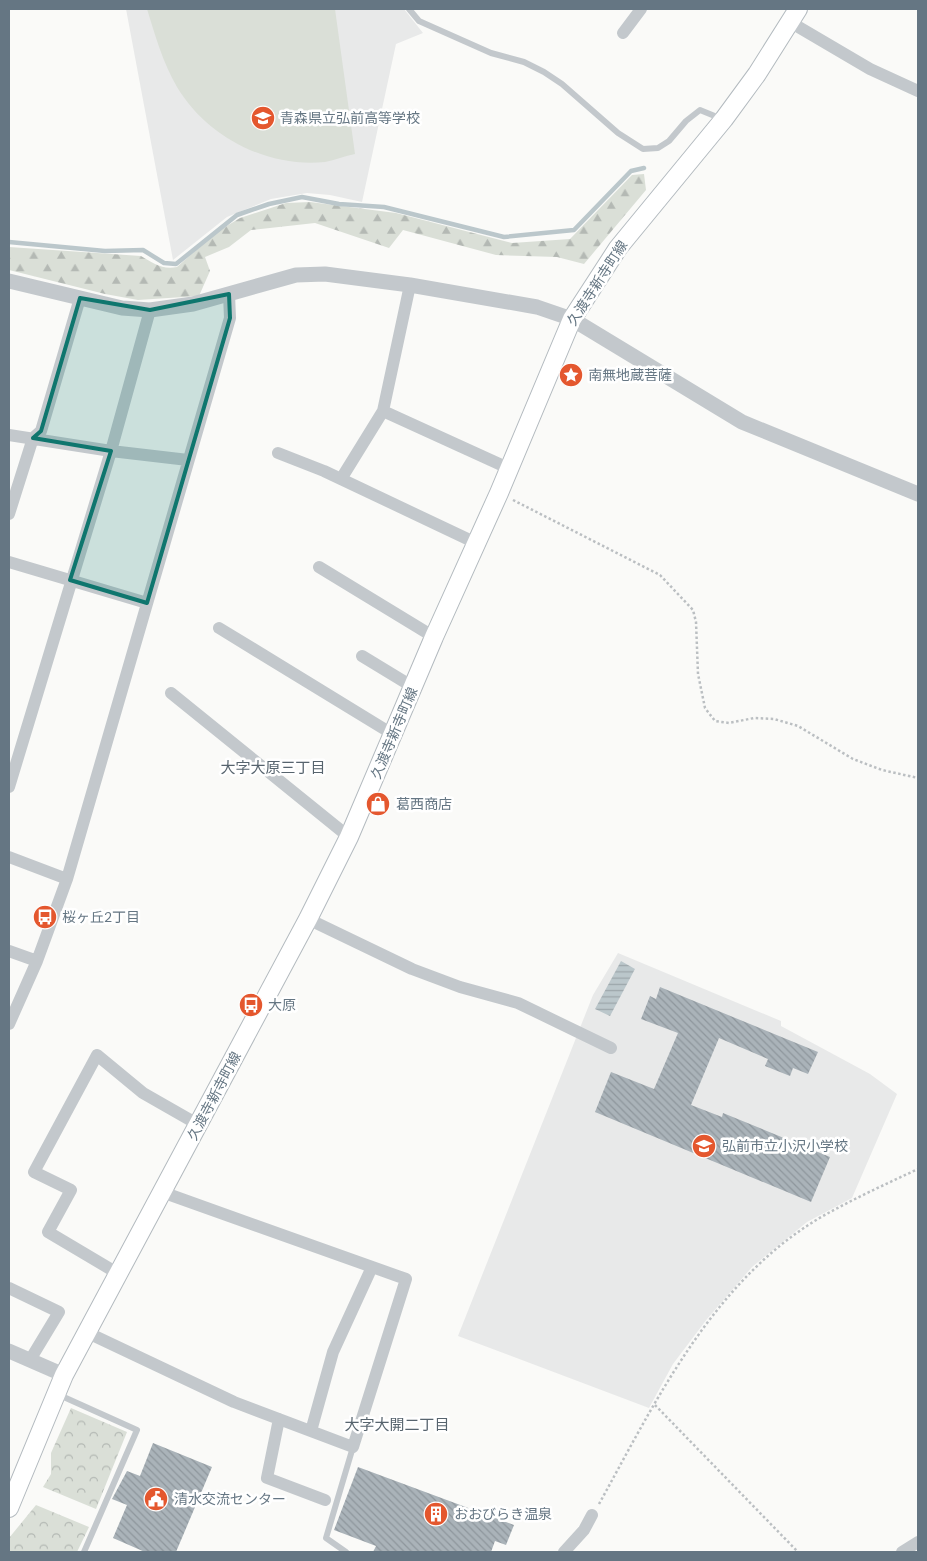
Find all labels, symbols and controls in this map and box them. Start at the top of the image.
school or university icon: 青森県立弘前高等学校 [250,105,276,131]
place label: 青森県立弘前高等学校 [280,109,420,127]
street label: 久渡寺新寺町線 [563,237,631,329]
place icon: 南無地蔵菩薩 [558,362,584,388]
place label: 南無地蔵菩薩 [588,366,672,384]
street label: 久渡寺新寺町線 [367,684,421,782]
district label: 大字大原三丁目 [220,758,326,778]
shop icon: 葛西商店 [365,791,391,817]
place label: 葛西商店 [396,795,452,813]
bus stop icon: 桜ヶ丘2丁目 [32,904,58,930]
place label: 桜ヶ丘2丁目 [62,908,140,926]
bus stop icon: 大原 [238,992,264,1018]
place label: 大原 [268,996,296,1014]
street label: 久渡寺新寺町線 [183,1049,245,1143]
school or university icon: 弘前市立小沢小学校 [691,1133,717,1159]
place label: 弘前市立小沢小学校 [722,1137,848,1155]
district label: 大字大開二丁目 [344,1415,450,1435]
public building icon: 清水交流センター [143,1486,169,1512]
place label: 清水交流センター [174,1490,286,1508]
building icon: おおびらき温泉 [423,1501,449,1527]
place label: おおびらき温泉 [454,1505,552,1523]

